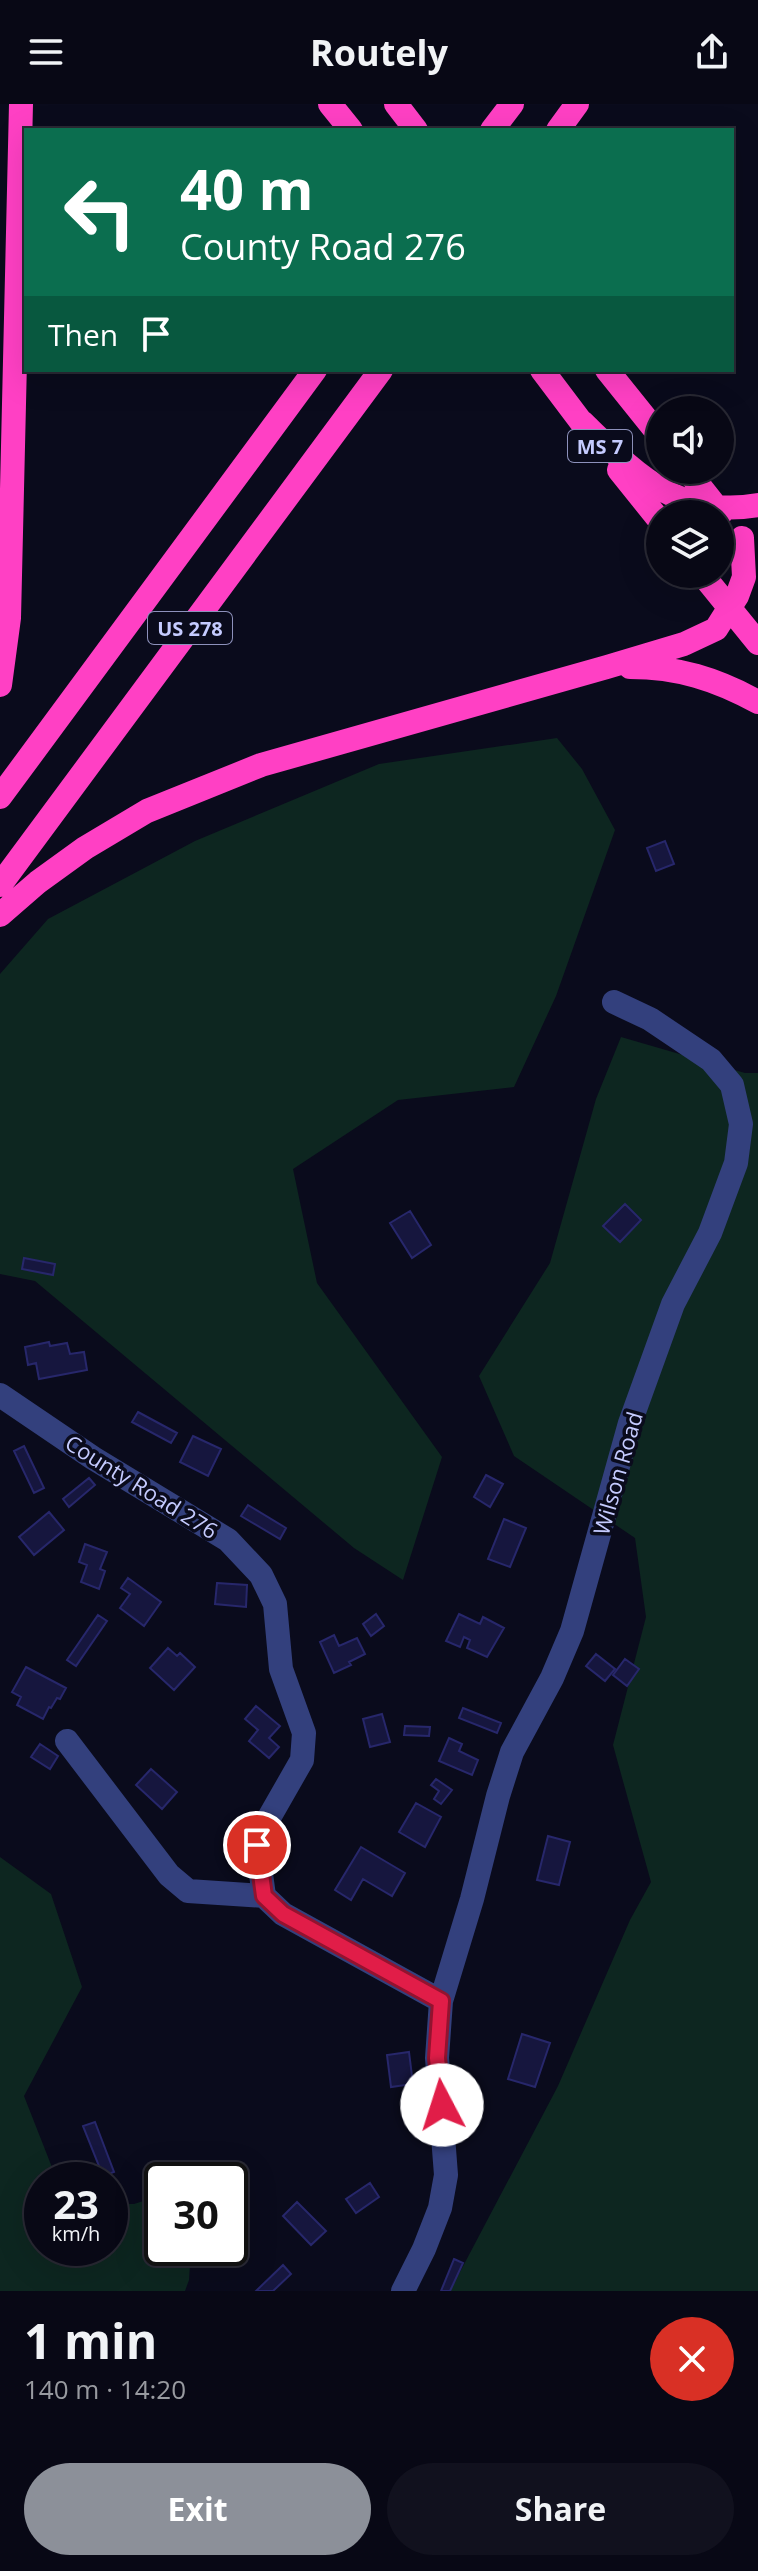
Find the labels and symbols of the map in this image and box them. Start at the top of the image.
road number: MS 7 [568,430,632,462]
road number: US 278 [148,612,232,644]
street label: Wilson Road [585,1408,649,1538]
street label: County Road 276 [60,1427,224,1545]
pin [223,1811,291,1879]
position arrow [400,2063,484,2147]
speed limit sign: 30 [144,2162,248,2266]

